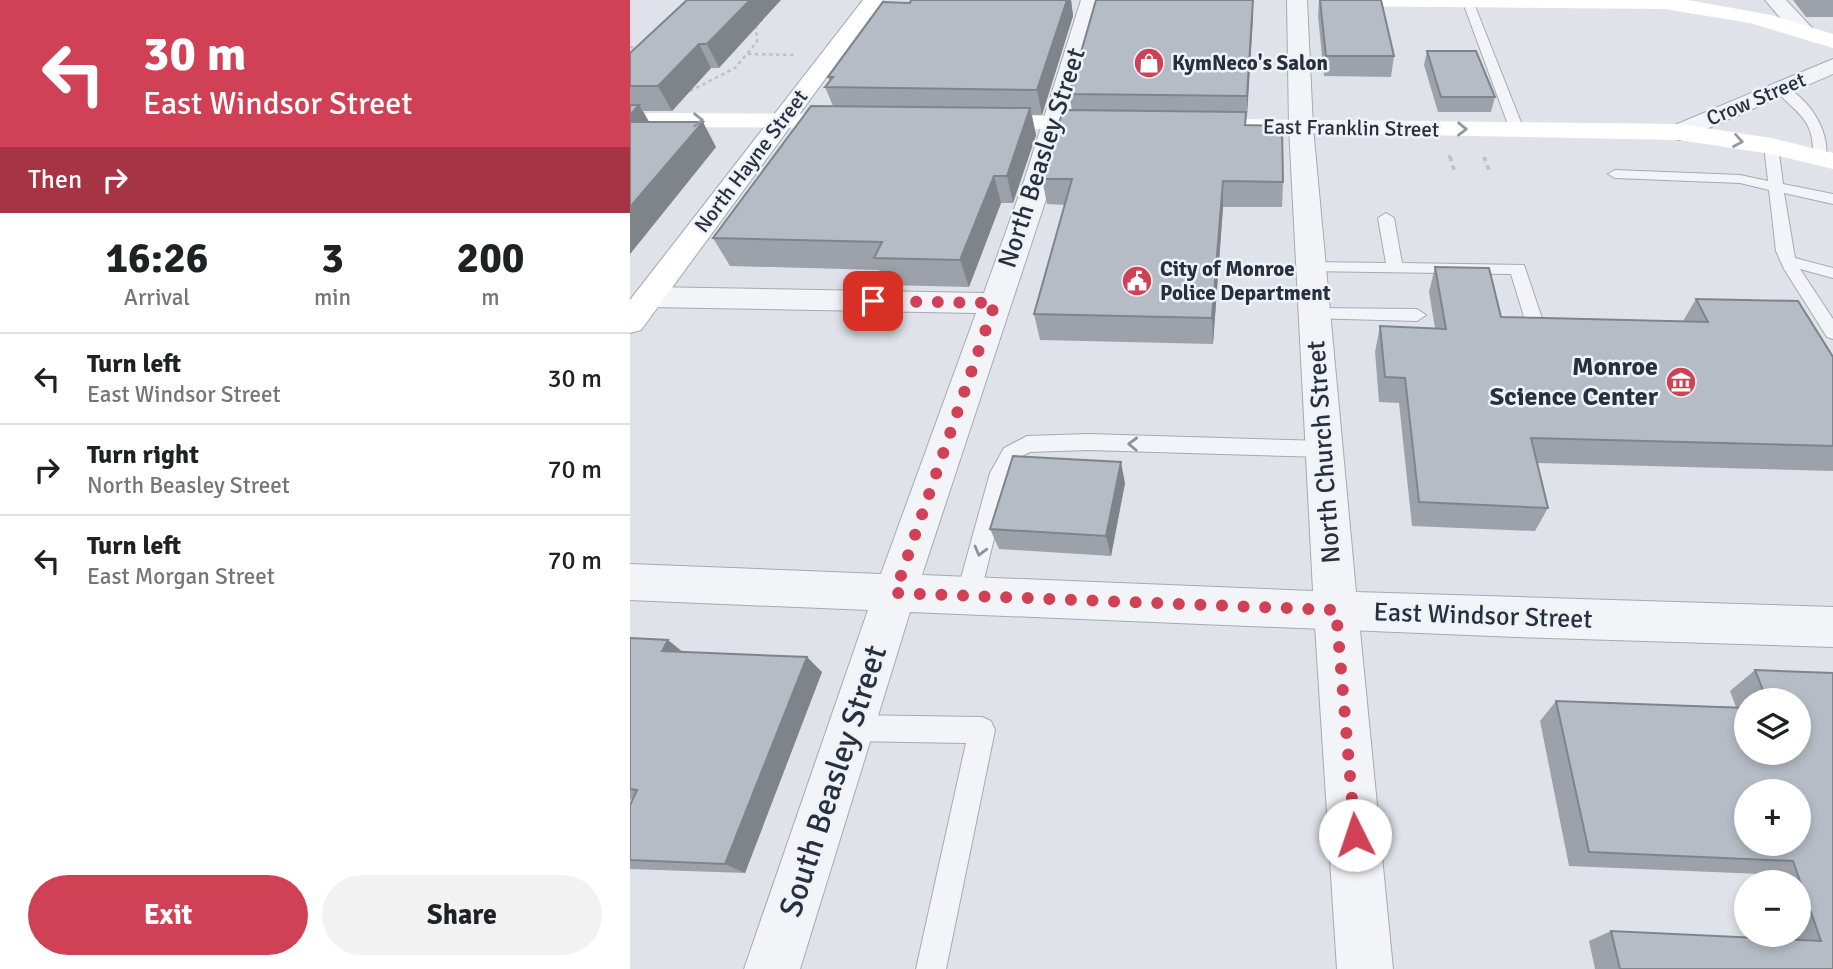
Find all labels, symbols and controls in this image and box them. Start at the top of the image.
text: 30 m [143,24,246,84]
icon: left [28,28,119,119]
street label: North Beasley Street [991,44,1093,272]
shop icon: KymNeco's Salon [1132,46,1166,80]
place label: KymNeco's Salon [1172,50,1328,76]
street label: Crow Street [1702,66,1810,132]
text: East Windsor Street [143,84,412,123]
street label: North Hayne Street [689,84,813,238]
one-way arrow [693,112,704,128]
street label: East Franklin Street [1263,113,1439,143]
one-way arrow [1458,121,1468,137]
one-way arrow [1732,133,1744,148]
icon: right [96,161,134,199]
text: Then [28,164,82,196]
text: 16:26 [105,233,209,284]
text: 3 [321,233,344,284]
text: 200 [456,233,525,284]
place label: City of Monroe Police Department [1160,256,1331,306]
public building icon: City of Monroe Police Department [1120,264,1154,298]
pin [843,271,903,331]
icon: arrive [854,282,892,320]
text: Arrival [124,283,190,312]
text: min [314,283,351,312]
text: m [481,283,500,312]
street label: North Church Street [1300,340,1348,564]
text: Turn left [87,348,181,380]
place label: Monroe Science Center [1490,351,1659,413]
icon: left [28,360,66,398]
text: 30 m [547,363,602,395]
museum icon: Monroe Science Center [1664,365,1698,399]
text: East Windsor Street [87,380,281,409]
one-way arrow [1127,436,1138,451]
text: Turn right [87,439,199,471]
icon: right [28,451,66,489]
text: 70 m [547,454,602,486]
text: North Beasley Street [87,471,290,500]
text: Turn left [87,530,181,562]
icon: left [28,542,66,580]
text: 70 m [547,545,602,577]
one-way arrow [974,545,988,557]
text: East Morgan Street [87,562,275,591]
street label: East Windsor Street [1373,596,1593,636]
street label: South Beasley Street [771,640,895,922]
map controls [1734,688,1811,947]
button: layers [1734,688,1811,765]
button: + [1734,779,1811,856]
position arrow [1318,798,1392,872]
button: − [1734,870,1811,947]
button: Exit [28,875,308,955]
button: Share [322,875,602,955]

